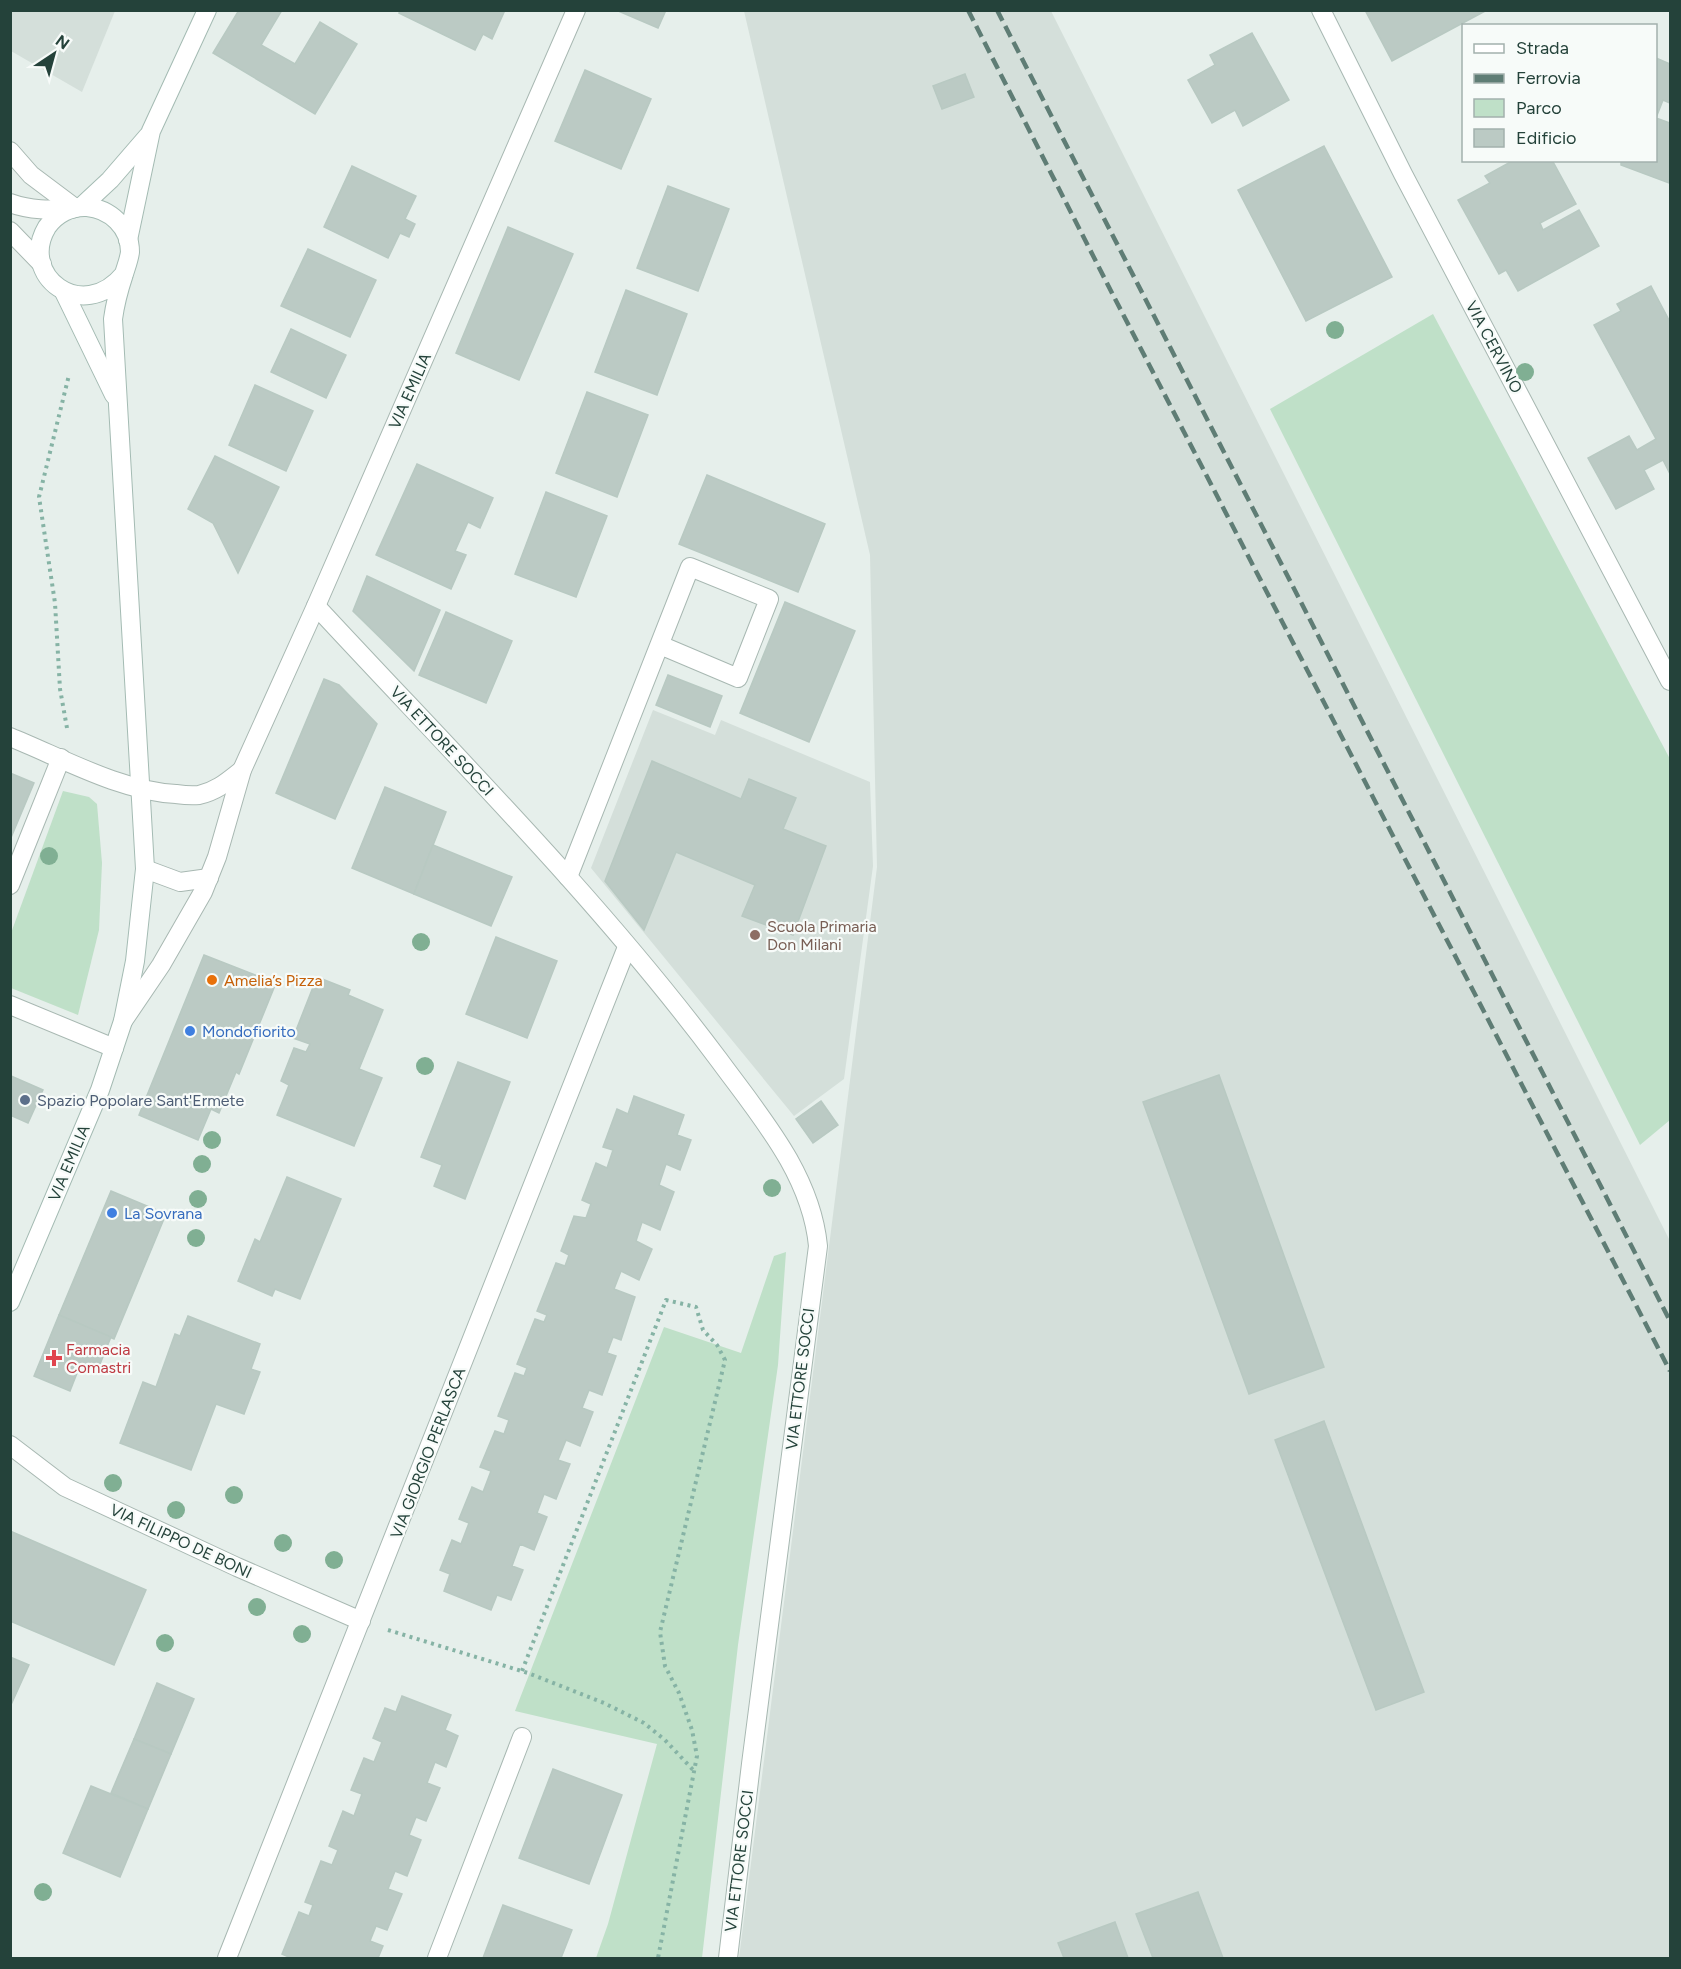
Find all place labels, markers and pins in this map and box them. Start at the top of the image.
place label: Scuola Primaria Don Milani [767,917,877,954]
marker: Scuola Primaria Don Milani [748,928,762,942]
place label: Amelia’s Pizza [224,971,323,990]
marker: Amelia’s Pizza [205,973,219,987]
place label: Mondofiorito [202,1022,296,1041]
marker: Mondofiorito [183,1024,197,1038]
place label: Spazio Popolare Sant'Ermete [37,1091,245,1110]
marker: Spazio Popolare Sant'Ermete [18,1093,32,1107]
place label: La Sovrana [124,1204,202,1223]
marker: La Sovrana [105,1206,119,1220]
place label: Farmacia Comastri [66,1340,131,1377]
marker: Farmacia Comastri [47,1351,61,1365]

